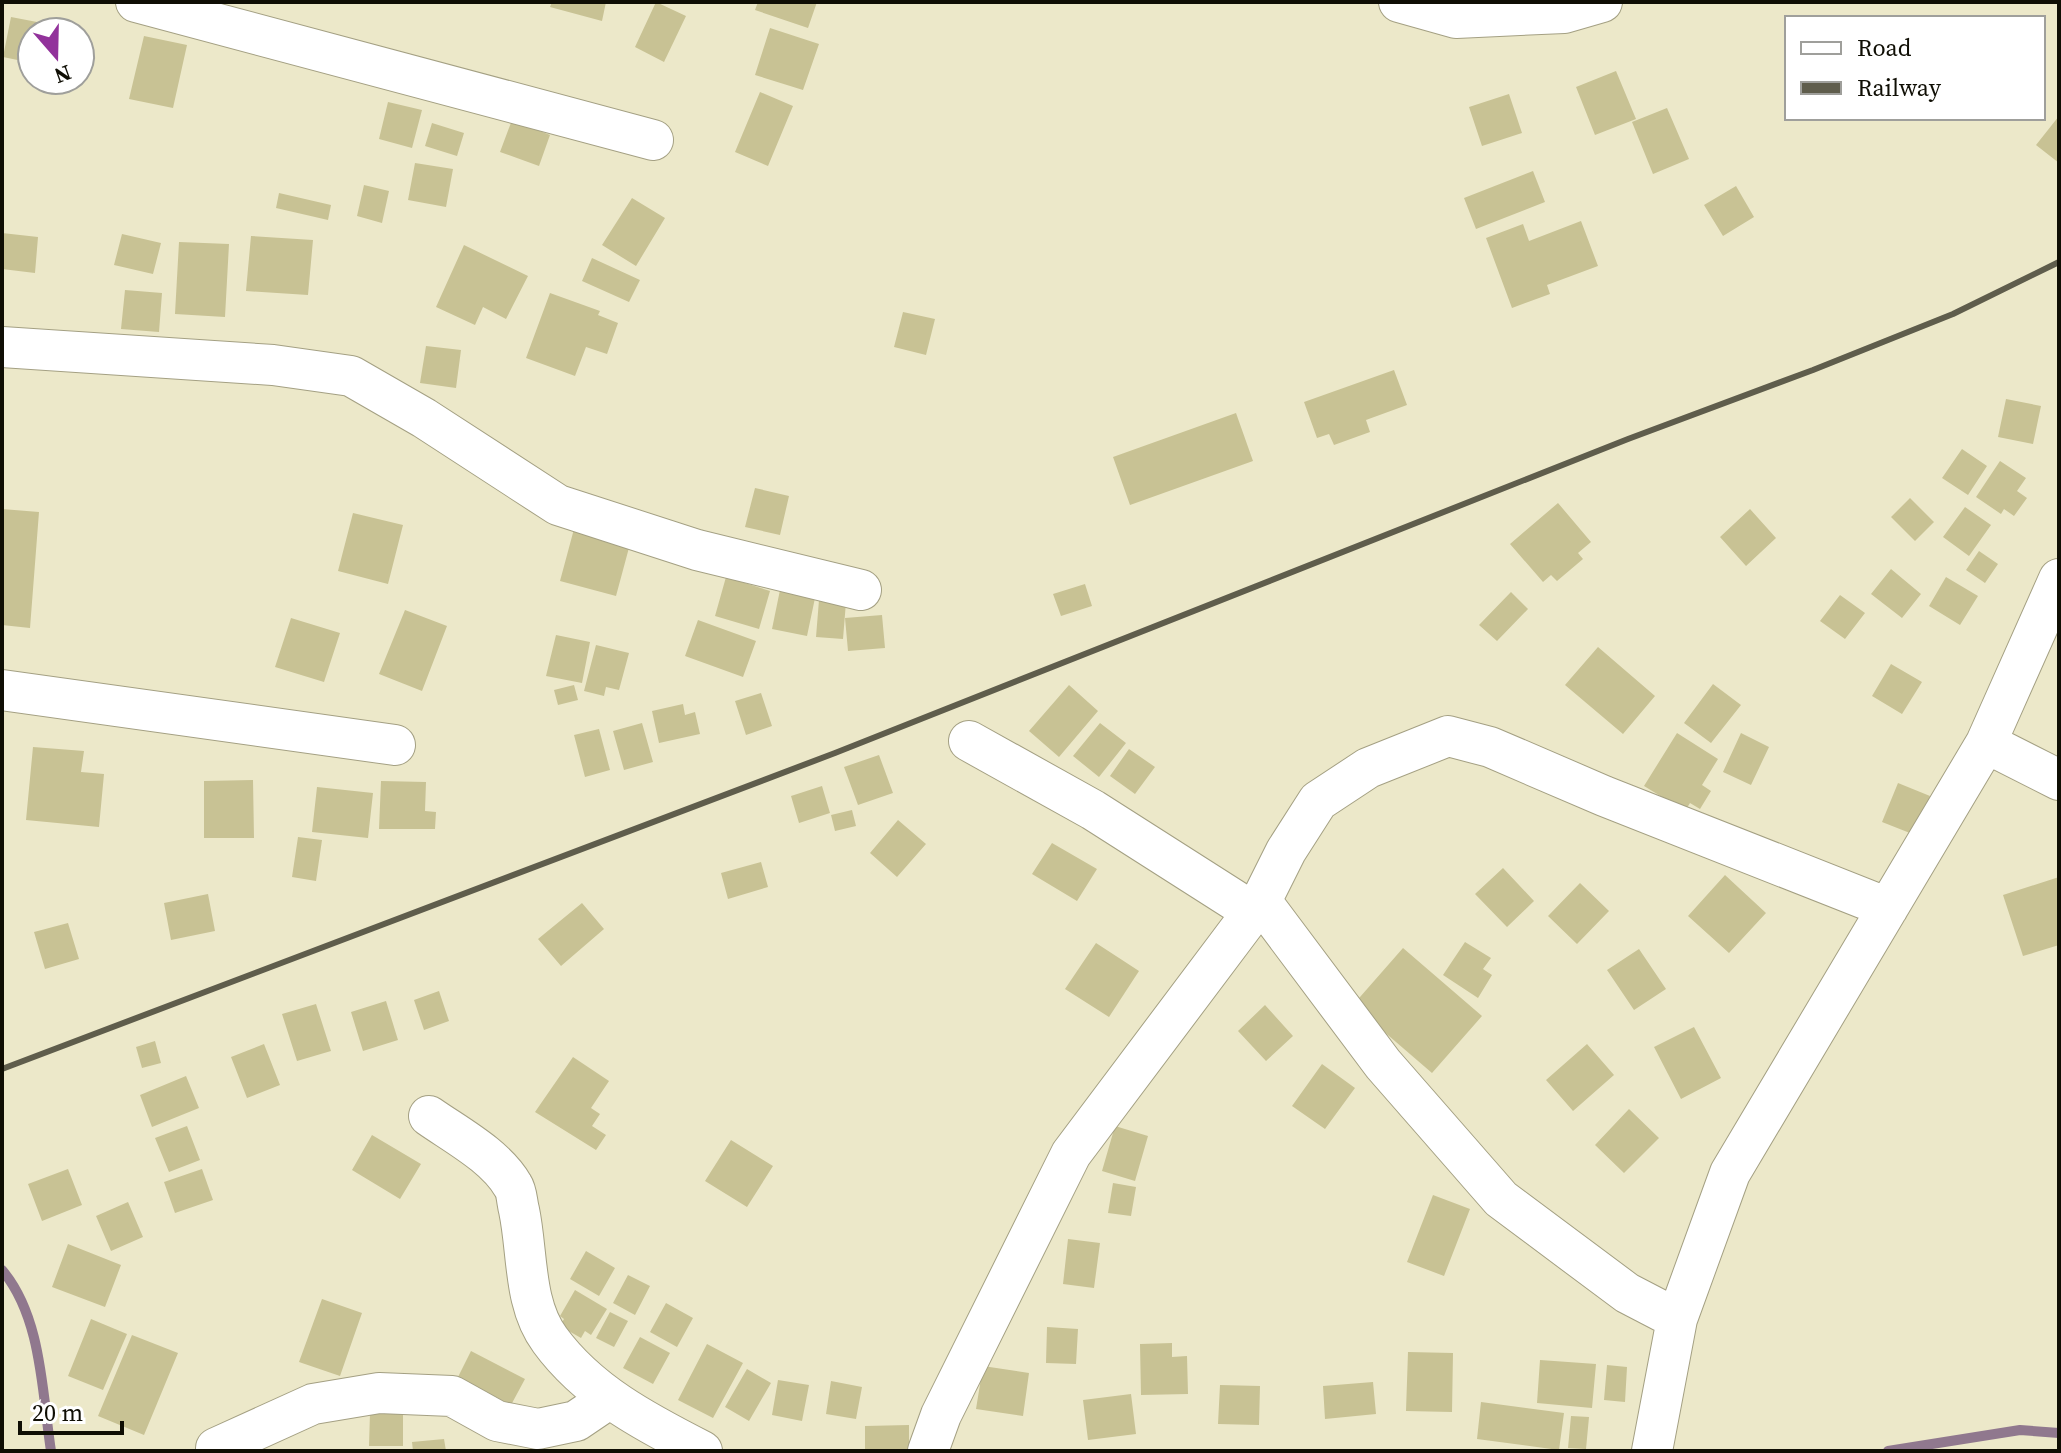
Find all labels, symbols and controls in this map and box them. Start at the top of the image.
north arrow [16,16,96,96]
legend [1785,16,2045,120]
text: Road [1857,31,1912,64]
text: N [50,58,76,92]
text: Railway [1857,71,1942,104]
scale bar [20,1385,122,1435]
text: 20 m [32,1396,83,1429]

